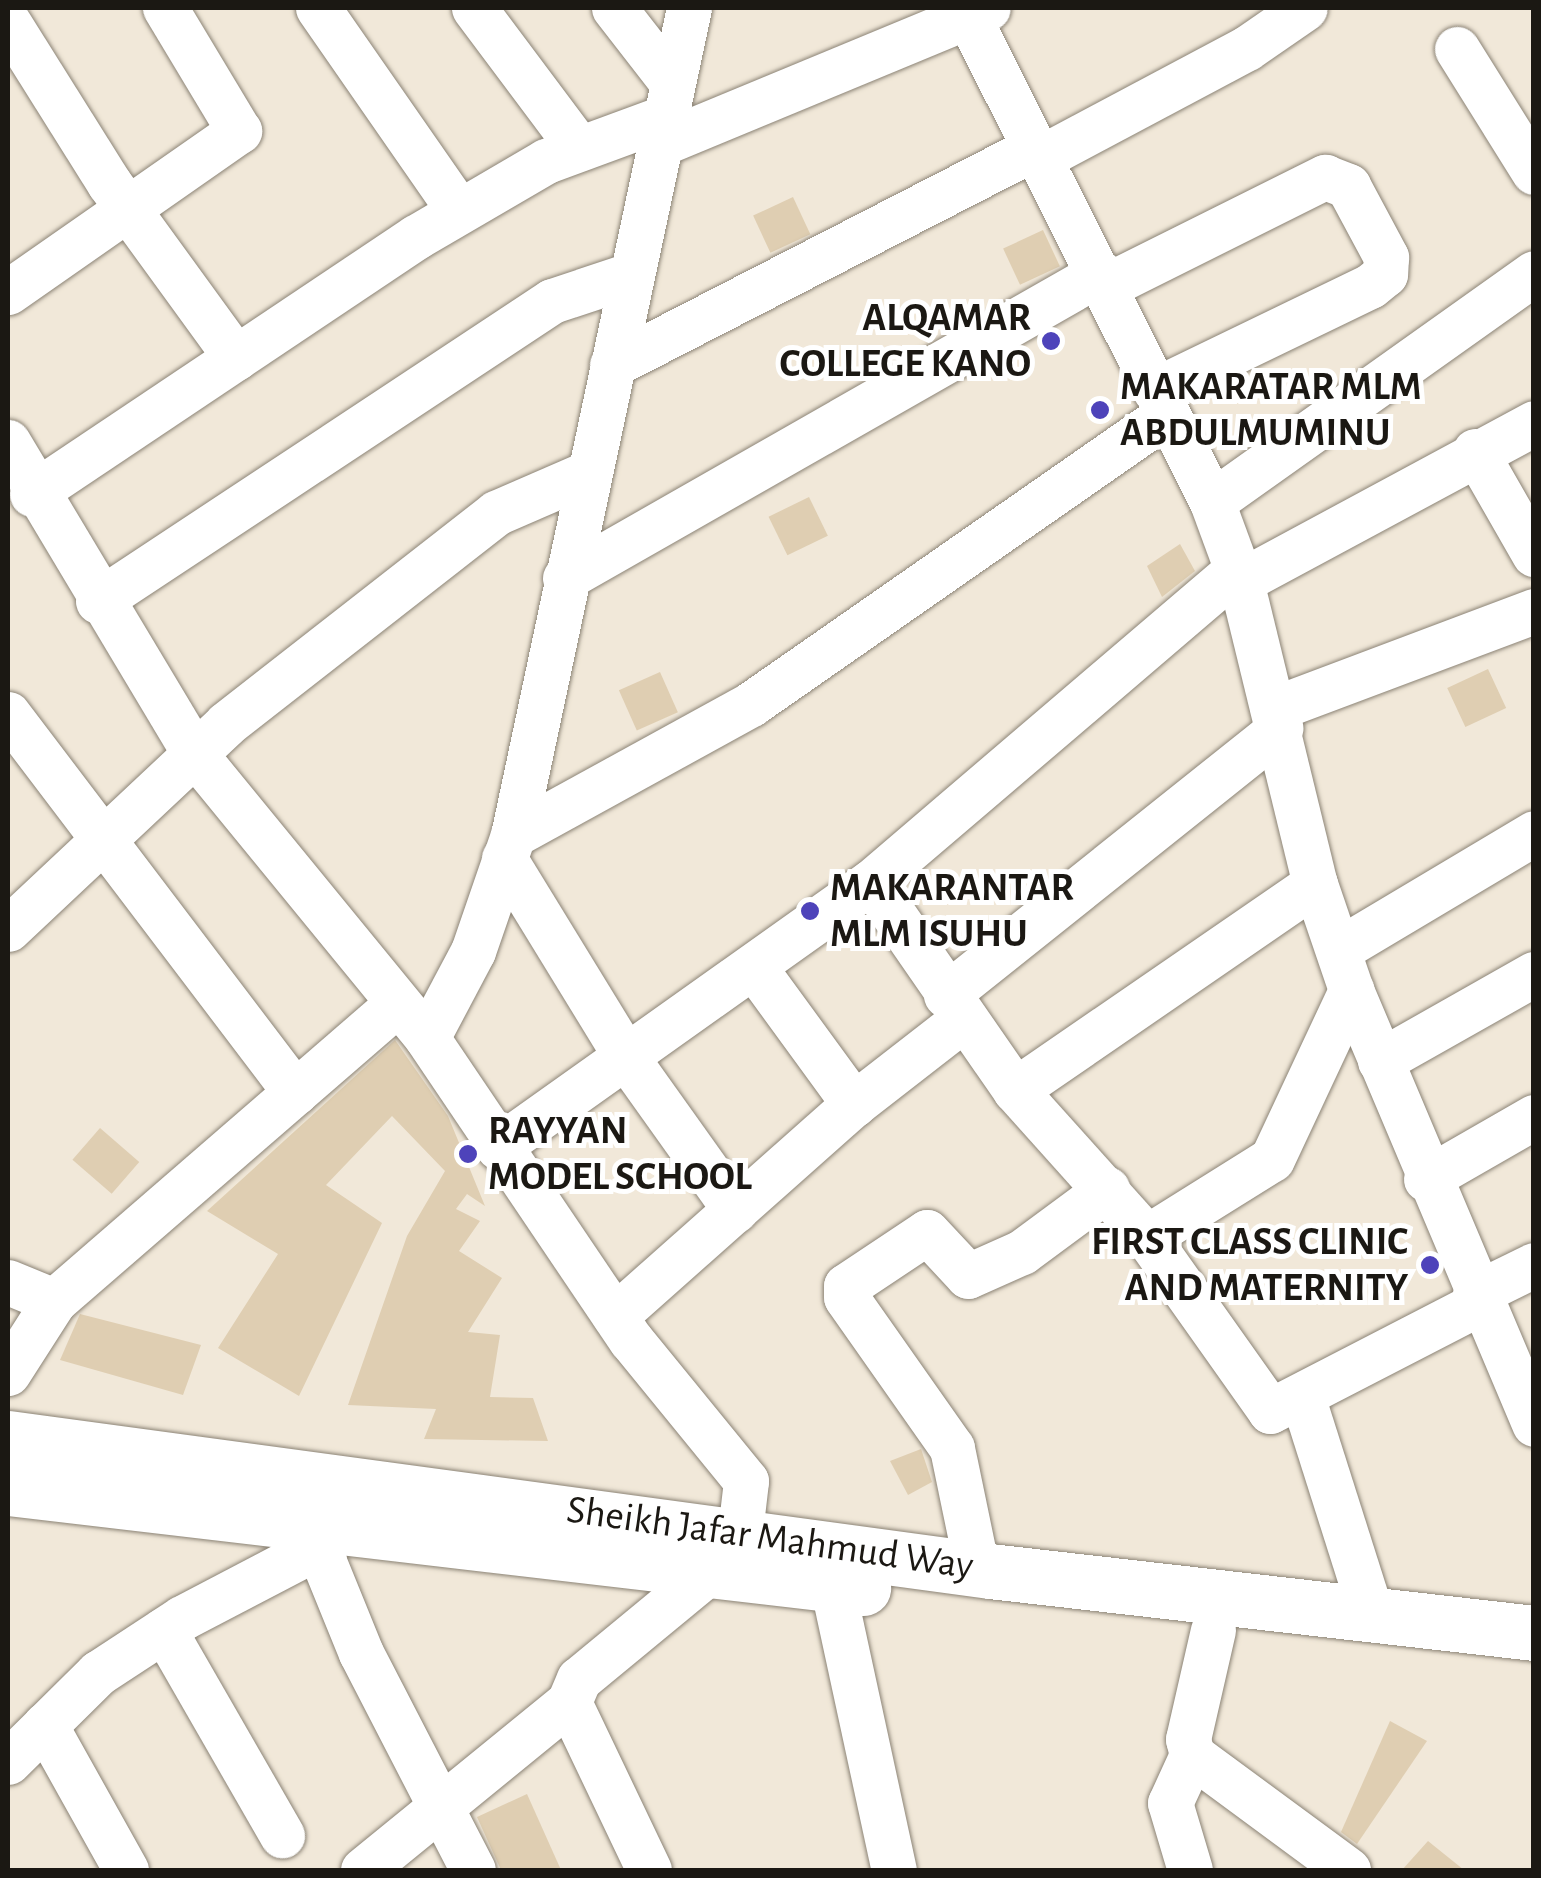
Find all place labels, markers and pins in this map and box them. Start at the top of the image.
place label: ALQAMAR COLLEGE KANO [779,294,1031,388]
marker: ALQAMAR COLLEGE KANO [1040,330,1062,352]
place label: MAKARATAR MLM ABDULMUMINU [1120,363,1422,457]
marker: MAKARATAR MLM ABDULMUMINU [1089,399,1111,421]
place label: MAKARANTAR MLM ISUHU [830,864,1074,958]
marker: MAKARANTAR MLM ISUHU [799,900,821,922]
place label: RAYYAN MODEL SCHOOL [488,1107,752,1201]
marker: RAYYAN MODEL SCHOOL [457,1143,479,1165]
place label: FIRST CLASS CLINIC AND MATERNITY [1091,1218,1408,1312]
marker: FIRST CLASS CLINIC AND MATERNITY [1417,1252,1443,1278]

